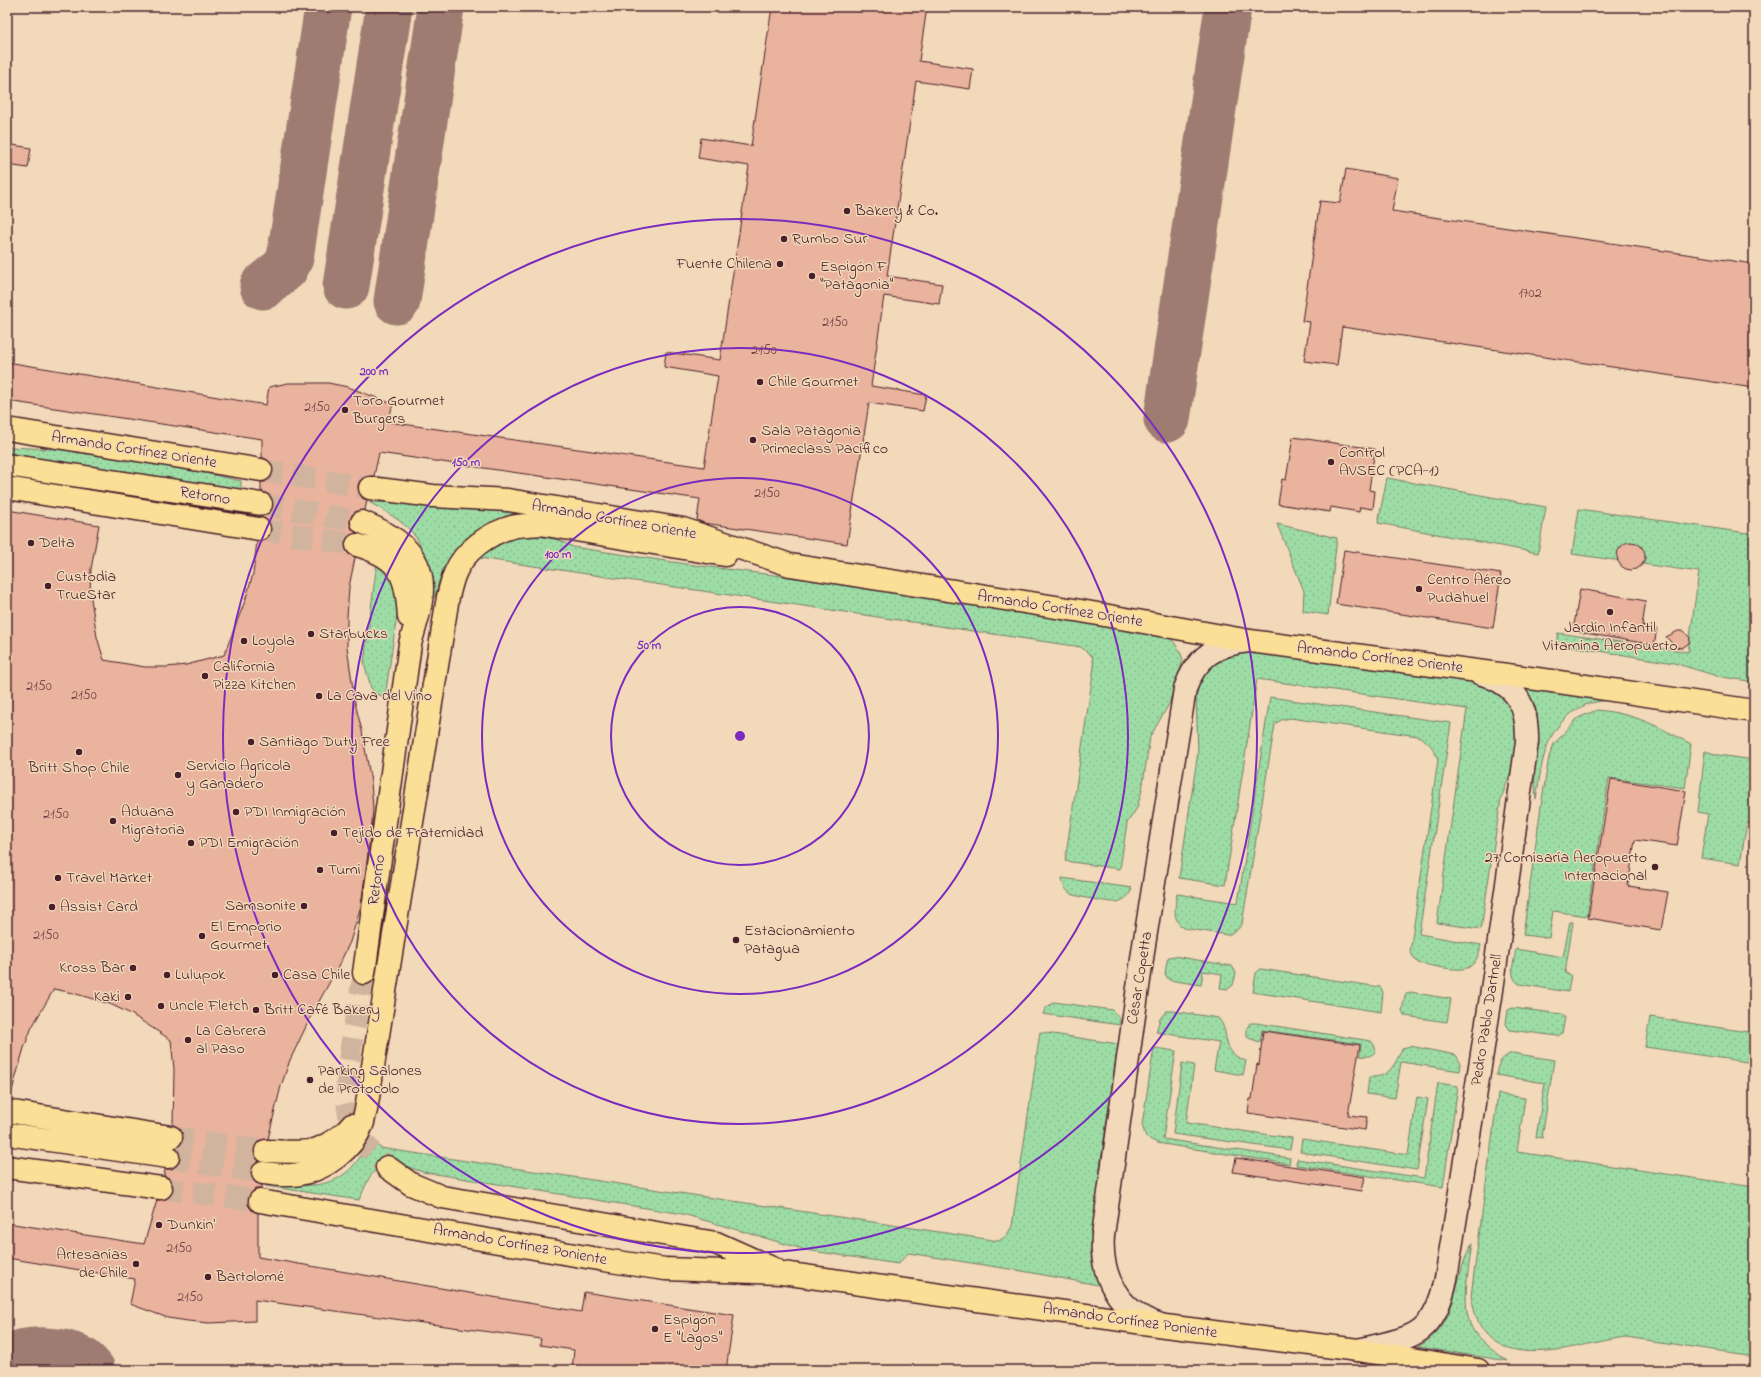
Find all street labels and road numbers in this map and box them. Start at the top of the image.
street label: Armando Cortínez Oriente [50,425,219,475]
street label: Retorno [178,480,232,512]
street label: Armando Cortínez Oriente [530,494,699,546]
street label: Armando Cortínez Oriente [976,584,1145,634]
street label: Armando Cortínez Oriente [1296,636,1465,680]
street label: Retorno [362,853,392,907]
street label: César Copetta [1121,930,1159,1026]
street label: Pedro Pablo Dartnell [1465,952,1509,1087]
street label: Armando Cortínez Poniente [431,1218,610,1272]
street label: Armando Cortínez Poniente [1041,1297,1220,1345]

